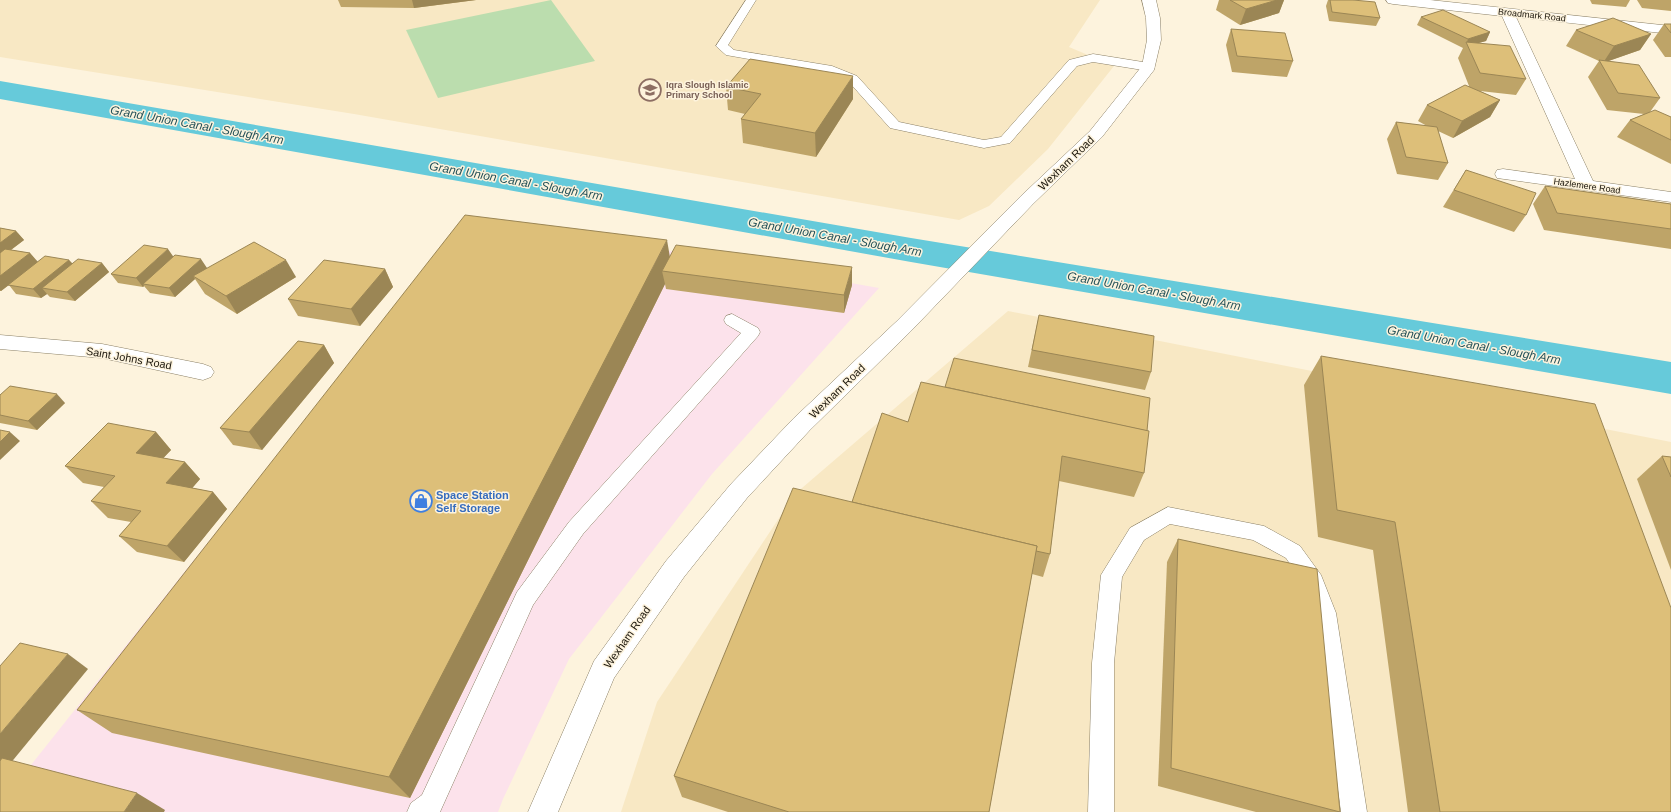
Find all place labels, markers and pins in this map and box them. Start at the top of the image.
school or university icon: Iqra Slough Islamic Primary School [637,77,663,103]
place label: Iqra Slough Islamic Primary School [666,80,749,100]
shop icon: Space Station Self Storage [408,488,434,514]
place label: Space Station Self Storage [436,489,509,514]

